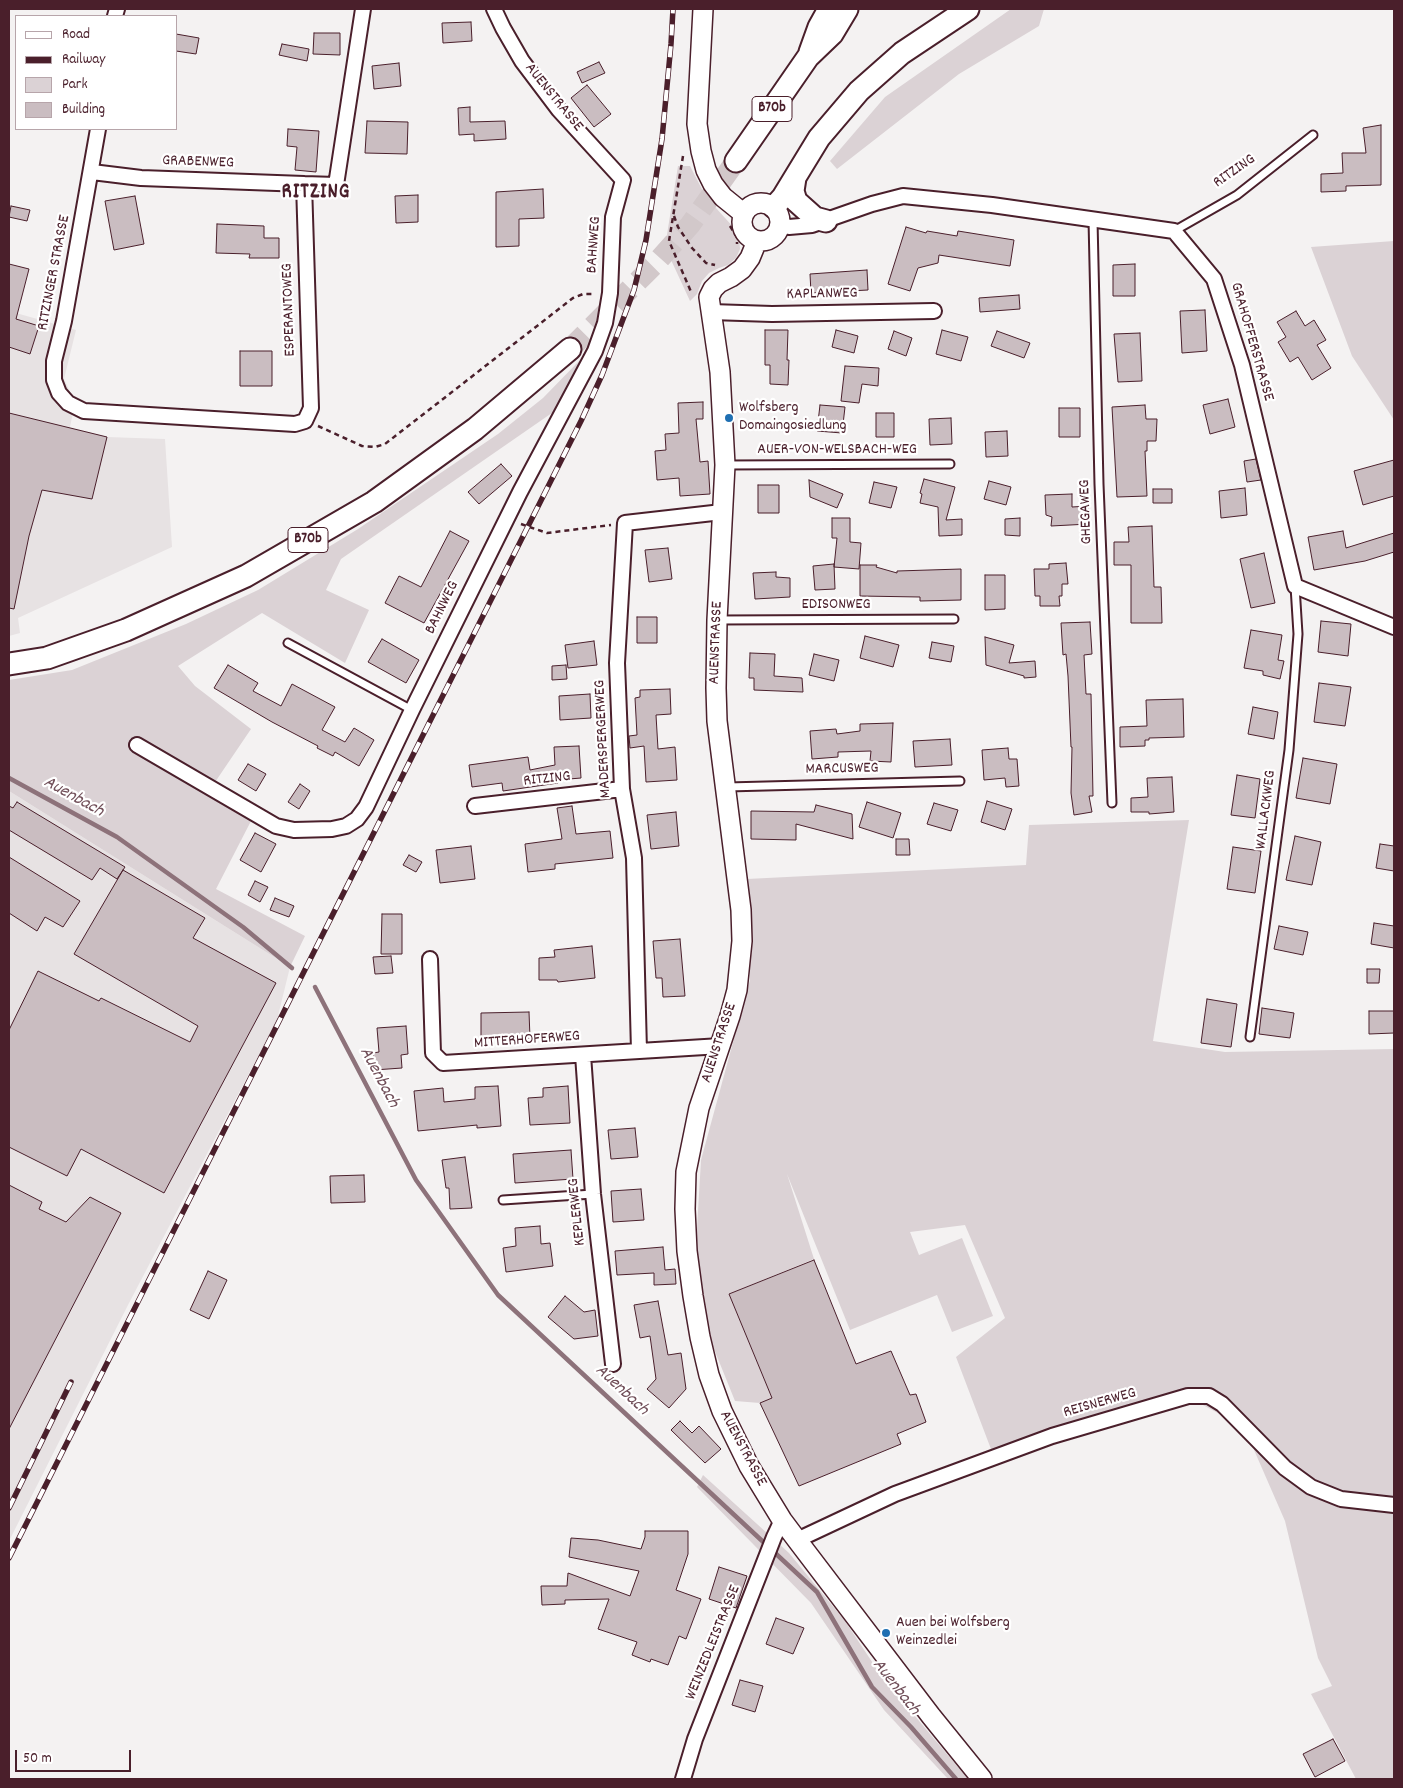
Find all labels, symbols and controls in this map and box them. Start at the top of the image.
legend [15,15,178,130]
text: Road [62,24,90,46]
text: Railway [62,49,105,71]
street label: AUENSTRASSE [519,60,587,136]
text: Park [62,74,88,96]
road number: B70b [752,96,792,122]
text: Building [62,99,105,121]
street label: RITZING [1210,151,1260,193]
street label: GRABENWEG [162,152,234,174]
district label: RITZING [281,181,351,207]
street label: RITZINGER STRASSE [34,214,76,332]
street label: BAHNWEG [583,216,607,274]
street label: ESPERANTOWEG [279,263,301,357]
street label: GRAHOFFERSTRASSE [1225,280,1277,404]
street label: KAPLANWEG [786,285,858,305]
place label: Wolfsberg Domaingosiedlung [739,399,847,437]
marker: Wolfsberg Domaingosiedlung [723,412,735,424]
street label: AUER-VON-WELSBACH-WEG [757,441,917,461]
street label: GHEGAWEG [1076,479,1098,545]
road number: B70b [288,528,328,552]
street label: BAHNWEG [422,578,464,638]
street label: EDISONWEG [801,596,871,616]
street label: AUENSTRASSE [706,601,728,685]
street label: MADERSPERGERWEG [591,679,617,799]
street label: MARCUSWEG [805,760,879,780]
street label: RITZING [523,768,571,792]
street label: WALLACKWEG [1253,769,1281,851]
water label: Auenbach [39,773,107,823]
street label: AUENSTRASSE [698,1001,742,1085]
street label: MITTERHOFERWEG [473,1028,581,1054]
water label: Auenbach [353,1044,403,1112]
street label: KEPLERWEG [565,1177,591,1247]
water label: Auenbach [590,1361,652,1421]
street label: REISNERWEG [1062,1384,1138,1424]
street label: AUENSTRASSE [714,1408,770,1490]
street label: WEINZEDLEISTRASSE [682,1583,746,1703]
place label: Auen bei Wolfsberg Weinzedlei [896,1614,1010,1652]
marker: Auen bei Wolfsberg Weinzedlei [880,1627,892,1639]
water label: Auenbach [866,1656,924,1720]
scale bar [18,1740,134,1772]
text: 50 m [23,1748,52,1770]

